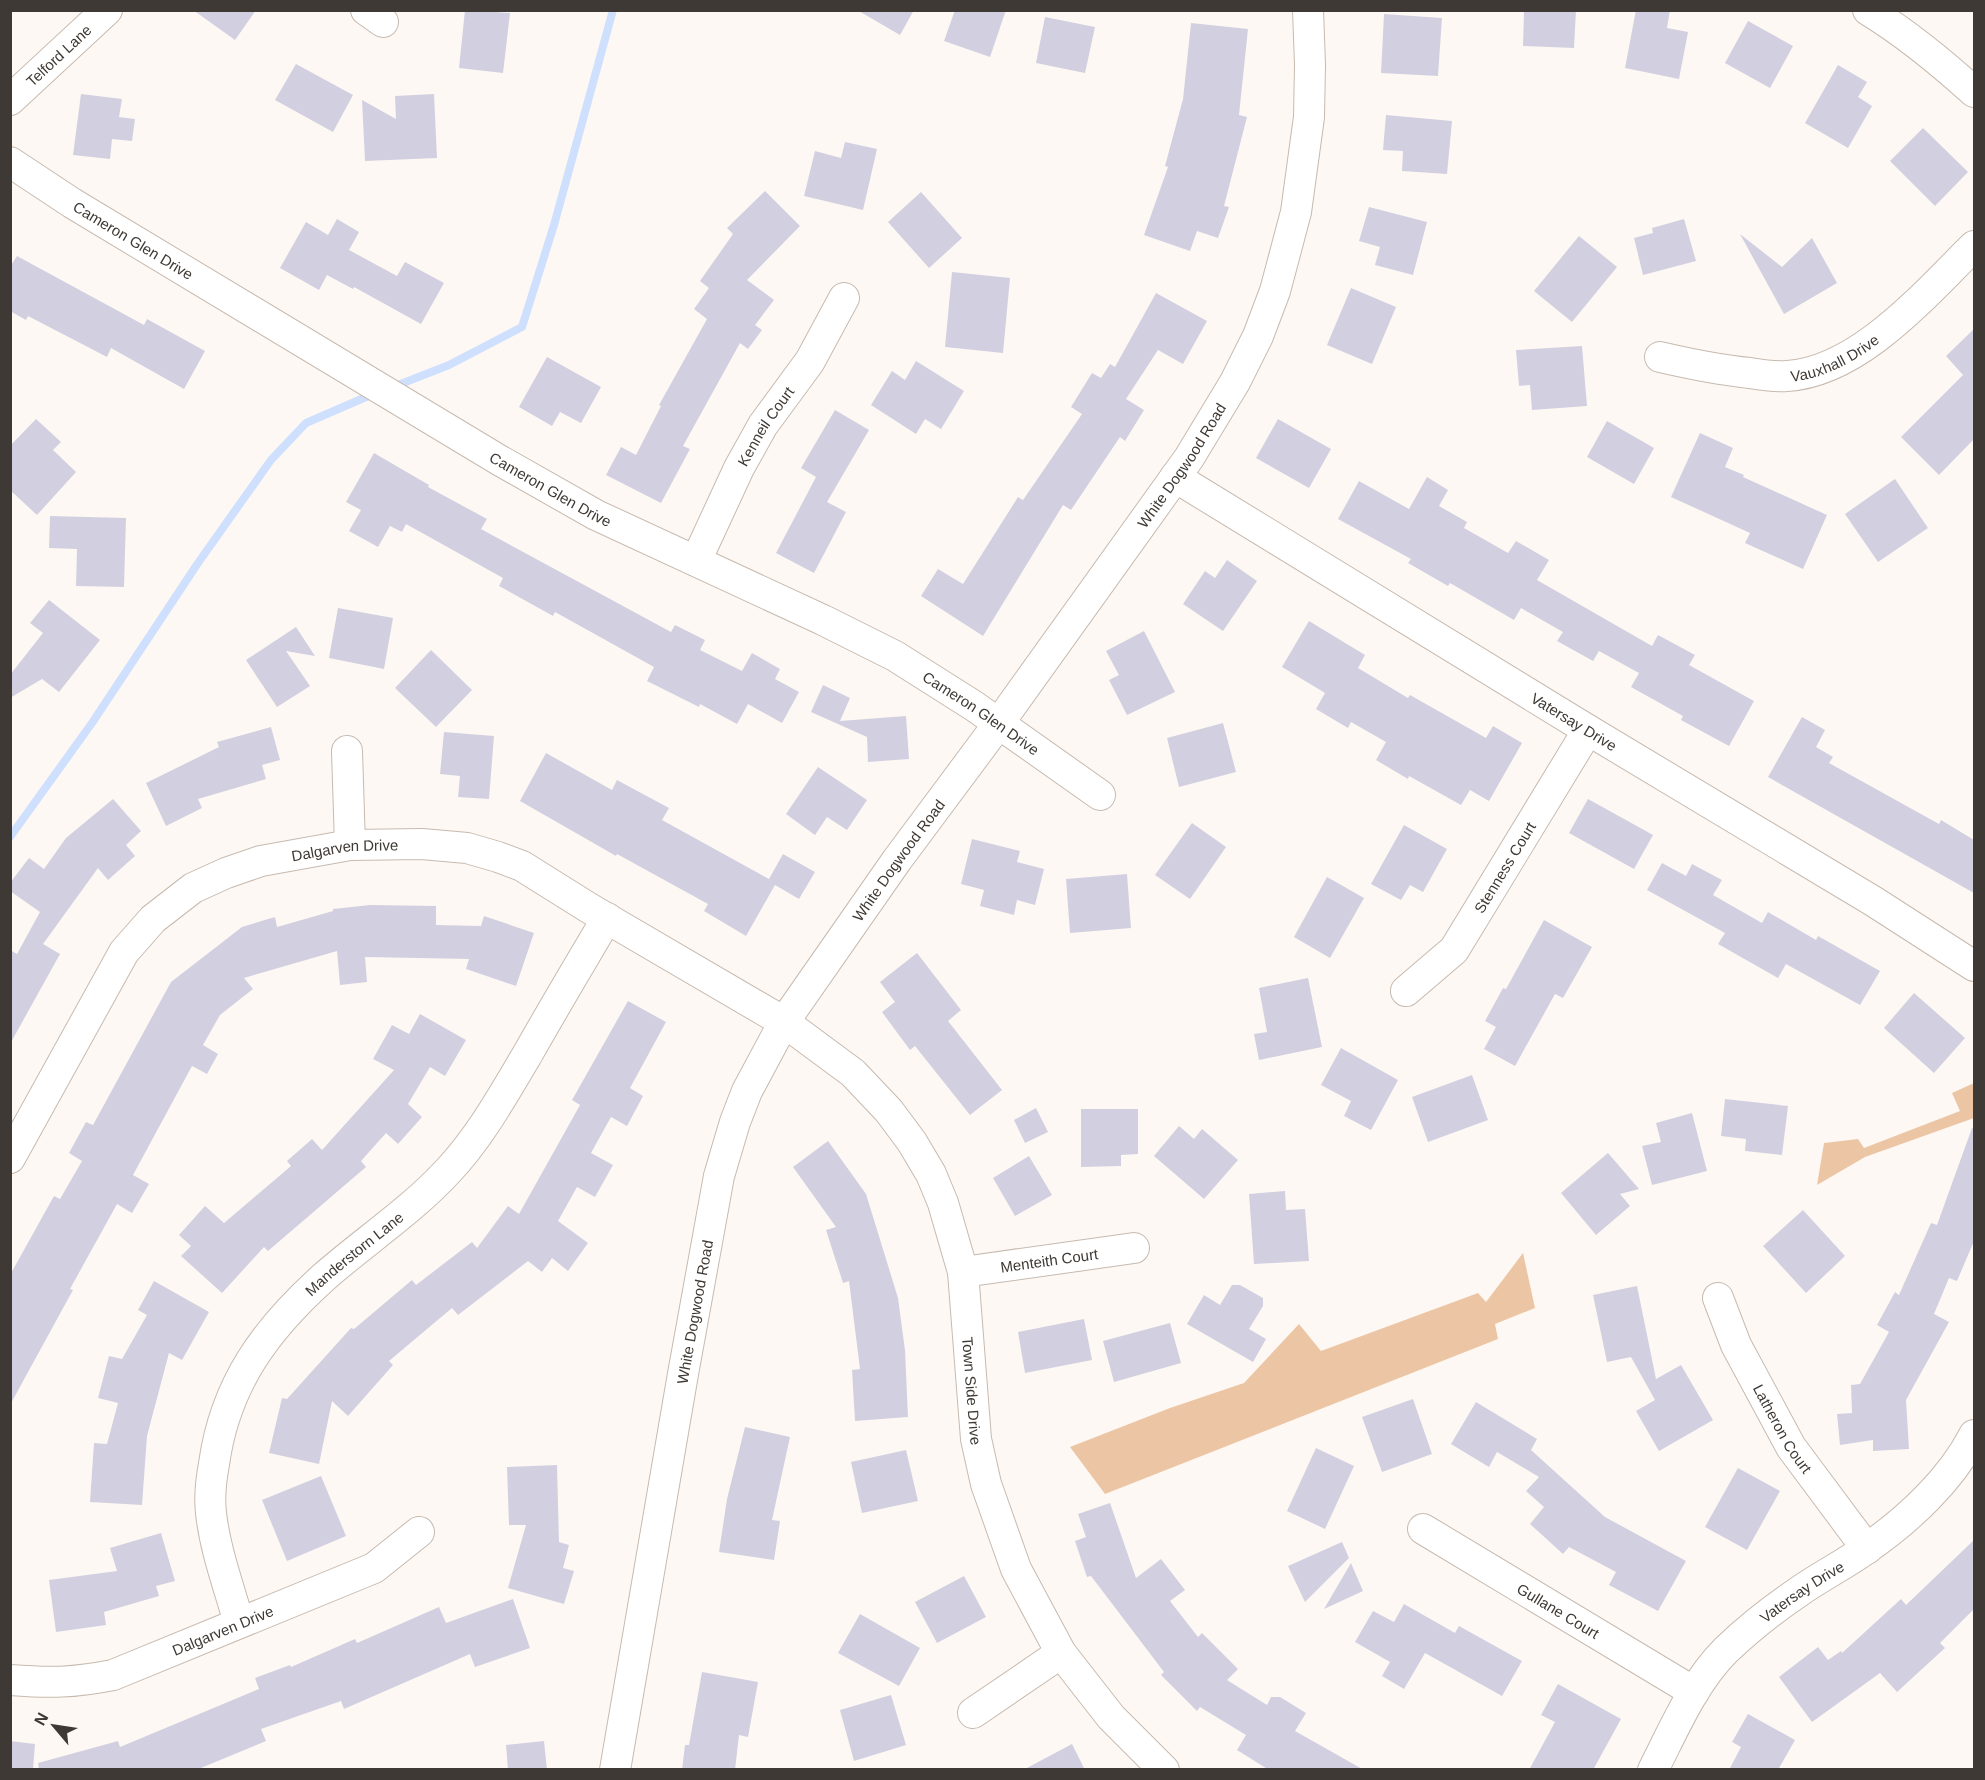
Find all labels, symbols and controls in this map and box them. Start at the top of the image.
street label: Telford Lane [22,21,94,89]
street label: Cameron Glen Drive [70,197,196,283]
street label: Vauxhall Drive [1789,330,1882,384]
street label: Kenneil Court [734,382,797,469]
street label: White Dogwood Road [1134,400,1229,531]
street label: Cameron Glen Drive [487,448,614,530]
street label: Cameron Glen Drive [920,667,1043,758]
street label: Vatersay Drive [1528,689,1620,754]
street label: White Dogwood Road [849,796,948,924]
street label: Stenness Court [1470,818,1539,916]
street label: Dalgarven Drive [290,836,398,864]
street label: Manderstorn Lane [301,1208,406,1299]
street label: White Dogwood Road [673,1238,716,1385]
street label: Menteith Court [999,1245,1100,1275]
street label: Town Side Drive [960,1336,986,1447]
street label: Latheron Court [1750,1381,1816,1477]
street label: Vatersay Drive [1756,1557,1847,1626]
street label: Gullane Court [1514,1579,1603,1642]
street label: Dalgarven Drive [170,1602,276,1658]
north arrow [24,1696,84,1756]
text: N [31,1710,52,1728]

